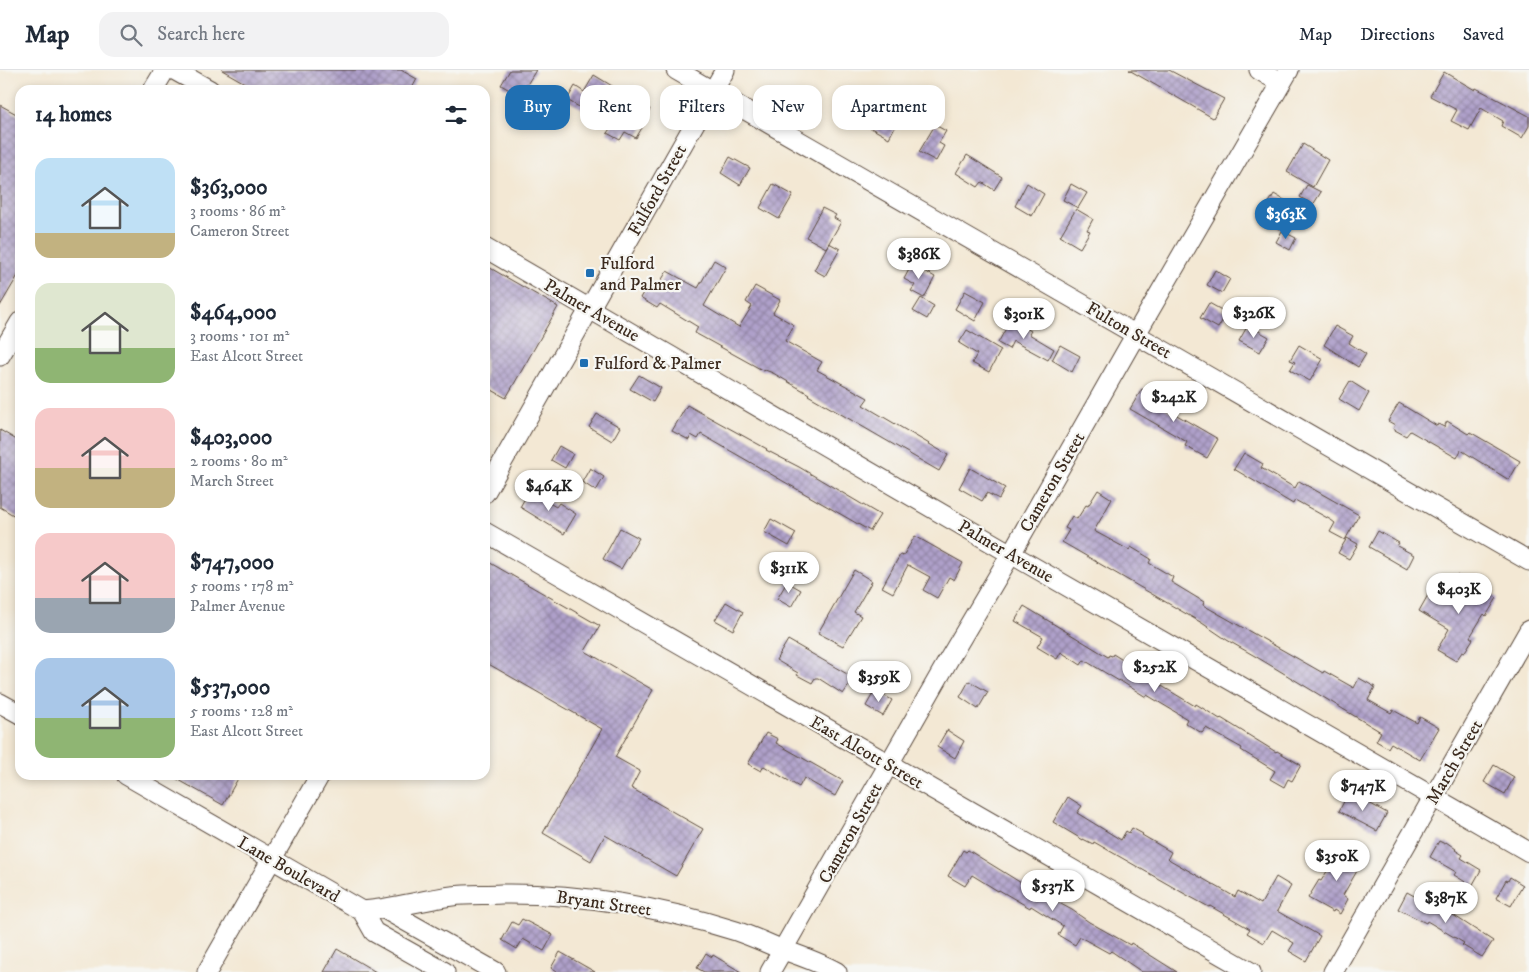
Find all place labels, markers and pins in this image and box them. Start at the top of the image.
pin: $363K [1251,198,1321,240]
pin: $386K [884,238,954,280]
place label: Fulford and Palmer [600,253,681,296]
marker: Fulford and Palmer [584,267,596,279]
pin: $326K [1219,296,1289,339]
pin: $301K [989,298,1059,340]
place label: Fulford & Palmer [594,353,722,375]
marker: Fulford & Palmer [578,357,590,369]
pin: $242K [1139,380,1209,423]
pin: $464K [514,470,584,512]
pin: $311K [754,552,824,594]
pin: $403K [1424,572,1494,615]
pin: $252K [1120,650,1190,693]
pin: $359K [844,660,914,703]
pin: $747K [1328,770,1398,812]
pin: $350K [1302,840,1372,882]
pin: $537K [1018,870,1088,912]
pin: $387K [1411,882,1481,924]

